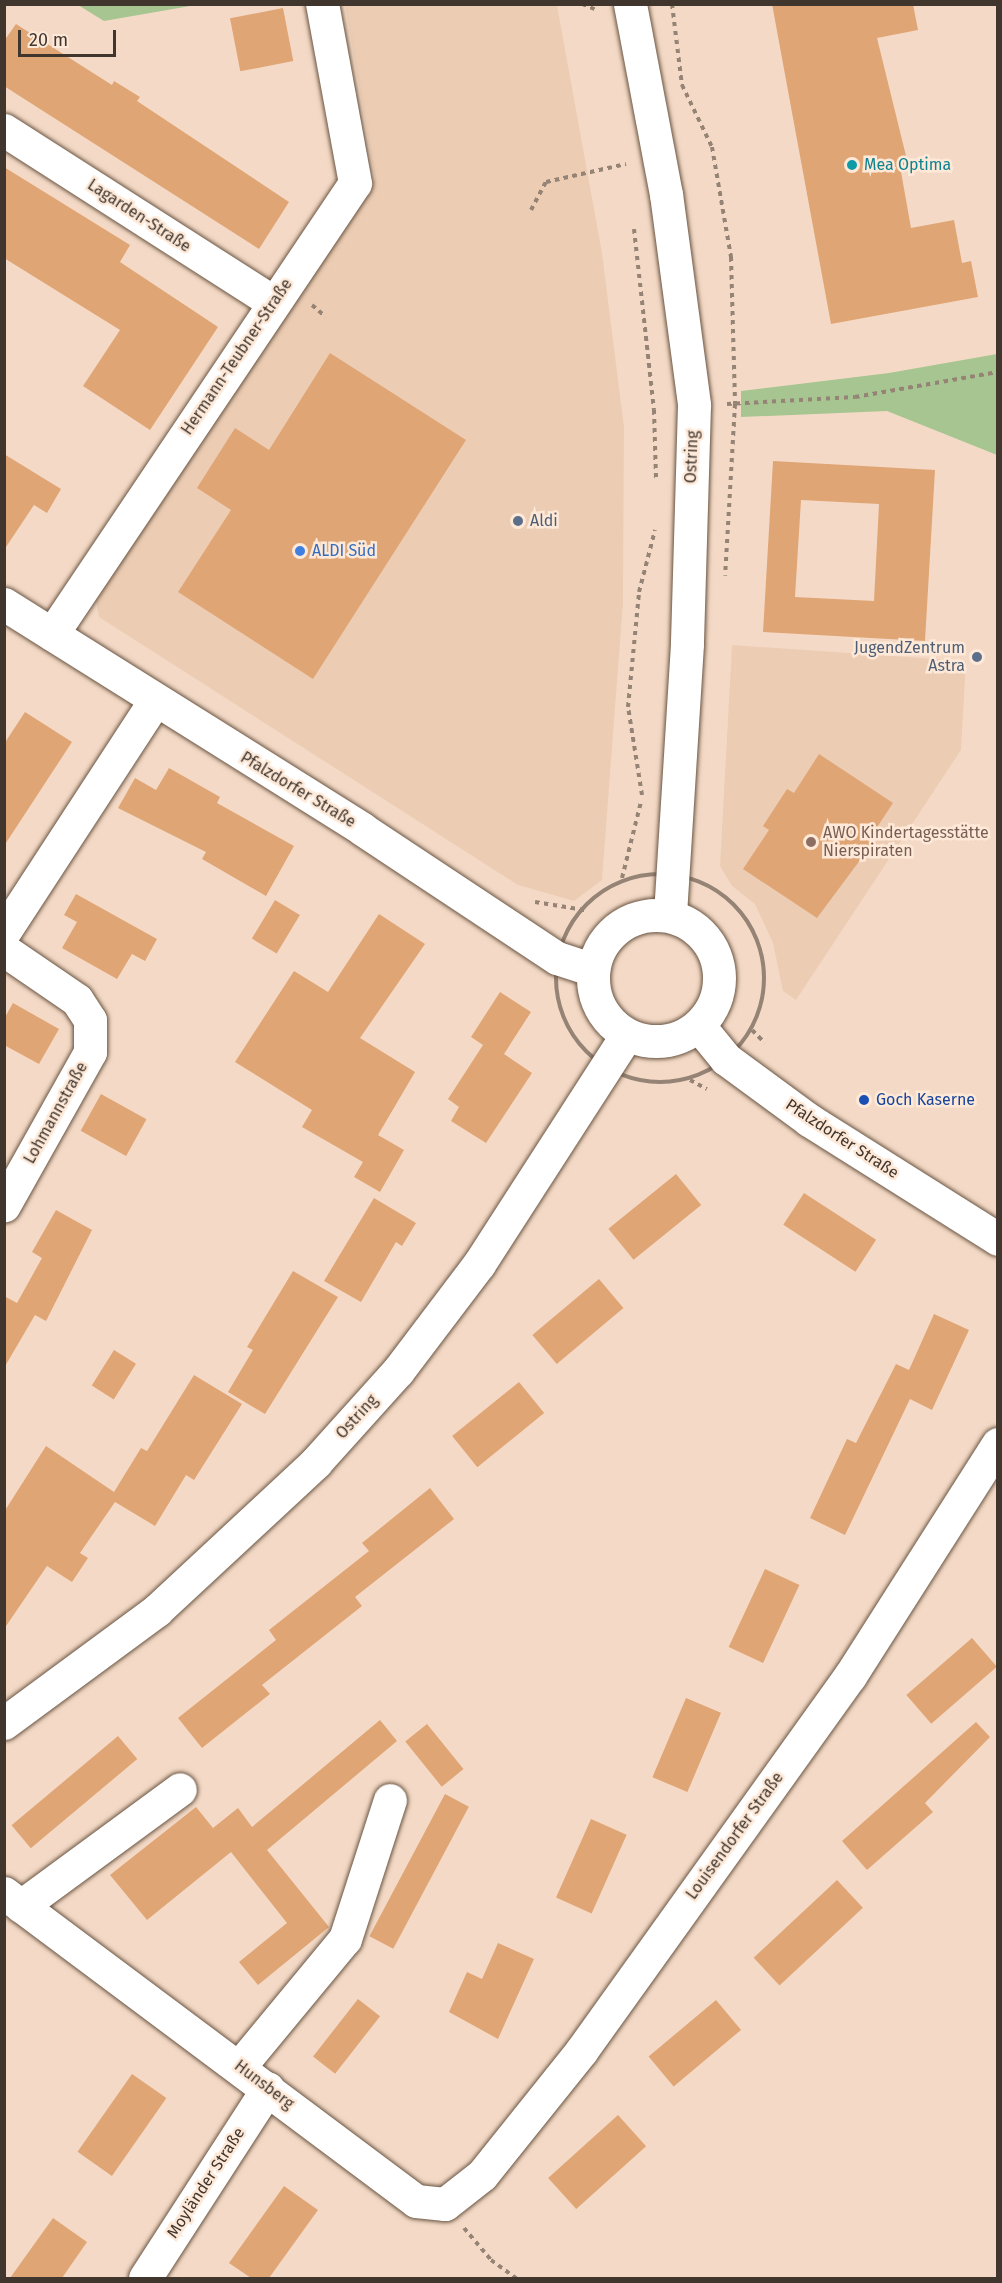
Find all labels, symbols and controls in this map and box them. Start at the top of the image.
scale bar [21,18,118,56]
text: 20 m [29,29,68,51]
place label: Mea Optima [864,155,951,175]
marker: Mea Optima [845,158,859,172]
street label: Lagarden-Straße [84,175,194,257]
street label: Hermann-Teubner-Straße [178,275,296,439]
street label: Ostring [681,430,703,484]
place label: Aldi [530,511,558,531]
marker: Aldi [511,514,525,528]
place label: ALDI Süd [312,541,376,561]
marker: ALDI Süd [293,544,307,558]
place label: JugendZentrum Astra [854,638,965,676]
marker: JugendZentrum Astra [970,650,984,664]
street label: Pfalzdorfer Straße [237,748,359,832]
place label: AWO Kindertagesstätte Nierspiraten [823,823,989,861]
marker: AWO Kindertagesstätte Nierspiraten [804,835,818,849]
street label: Lohmannstraße [20,1059,92,1167]
place label: Goch Kaserne [876,1090,975,1110]
marker: Goch Kaserne [857,1093,871,1107]
street label: Pfalzdorfer Straße [782,1095,902,1183]
street label: Ostring [332,1391,382,1443]
street label: Louisendorfer Straße [682,1769,788,1903]
street label: Hunsberg [230,2056,298,2114]
street label: Moyländer Straße [163,2124,249,2242]

